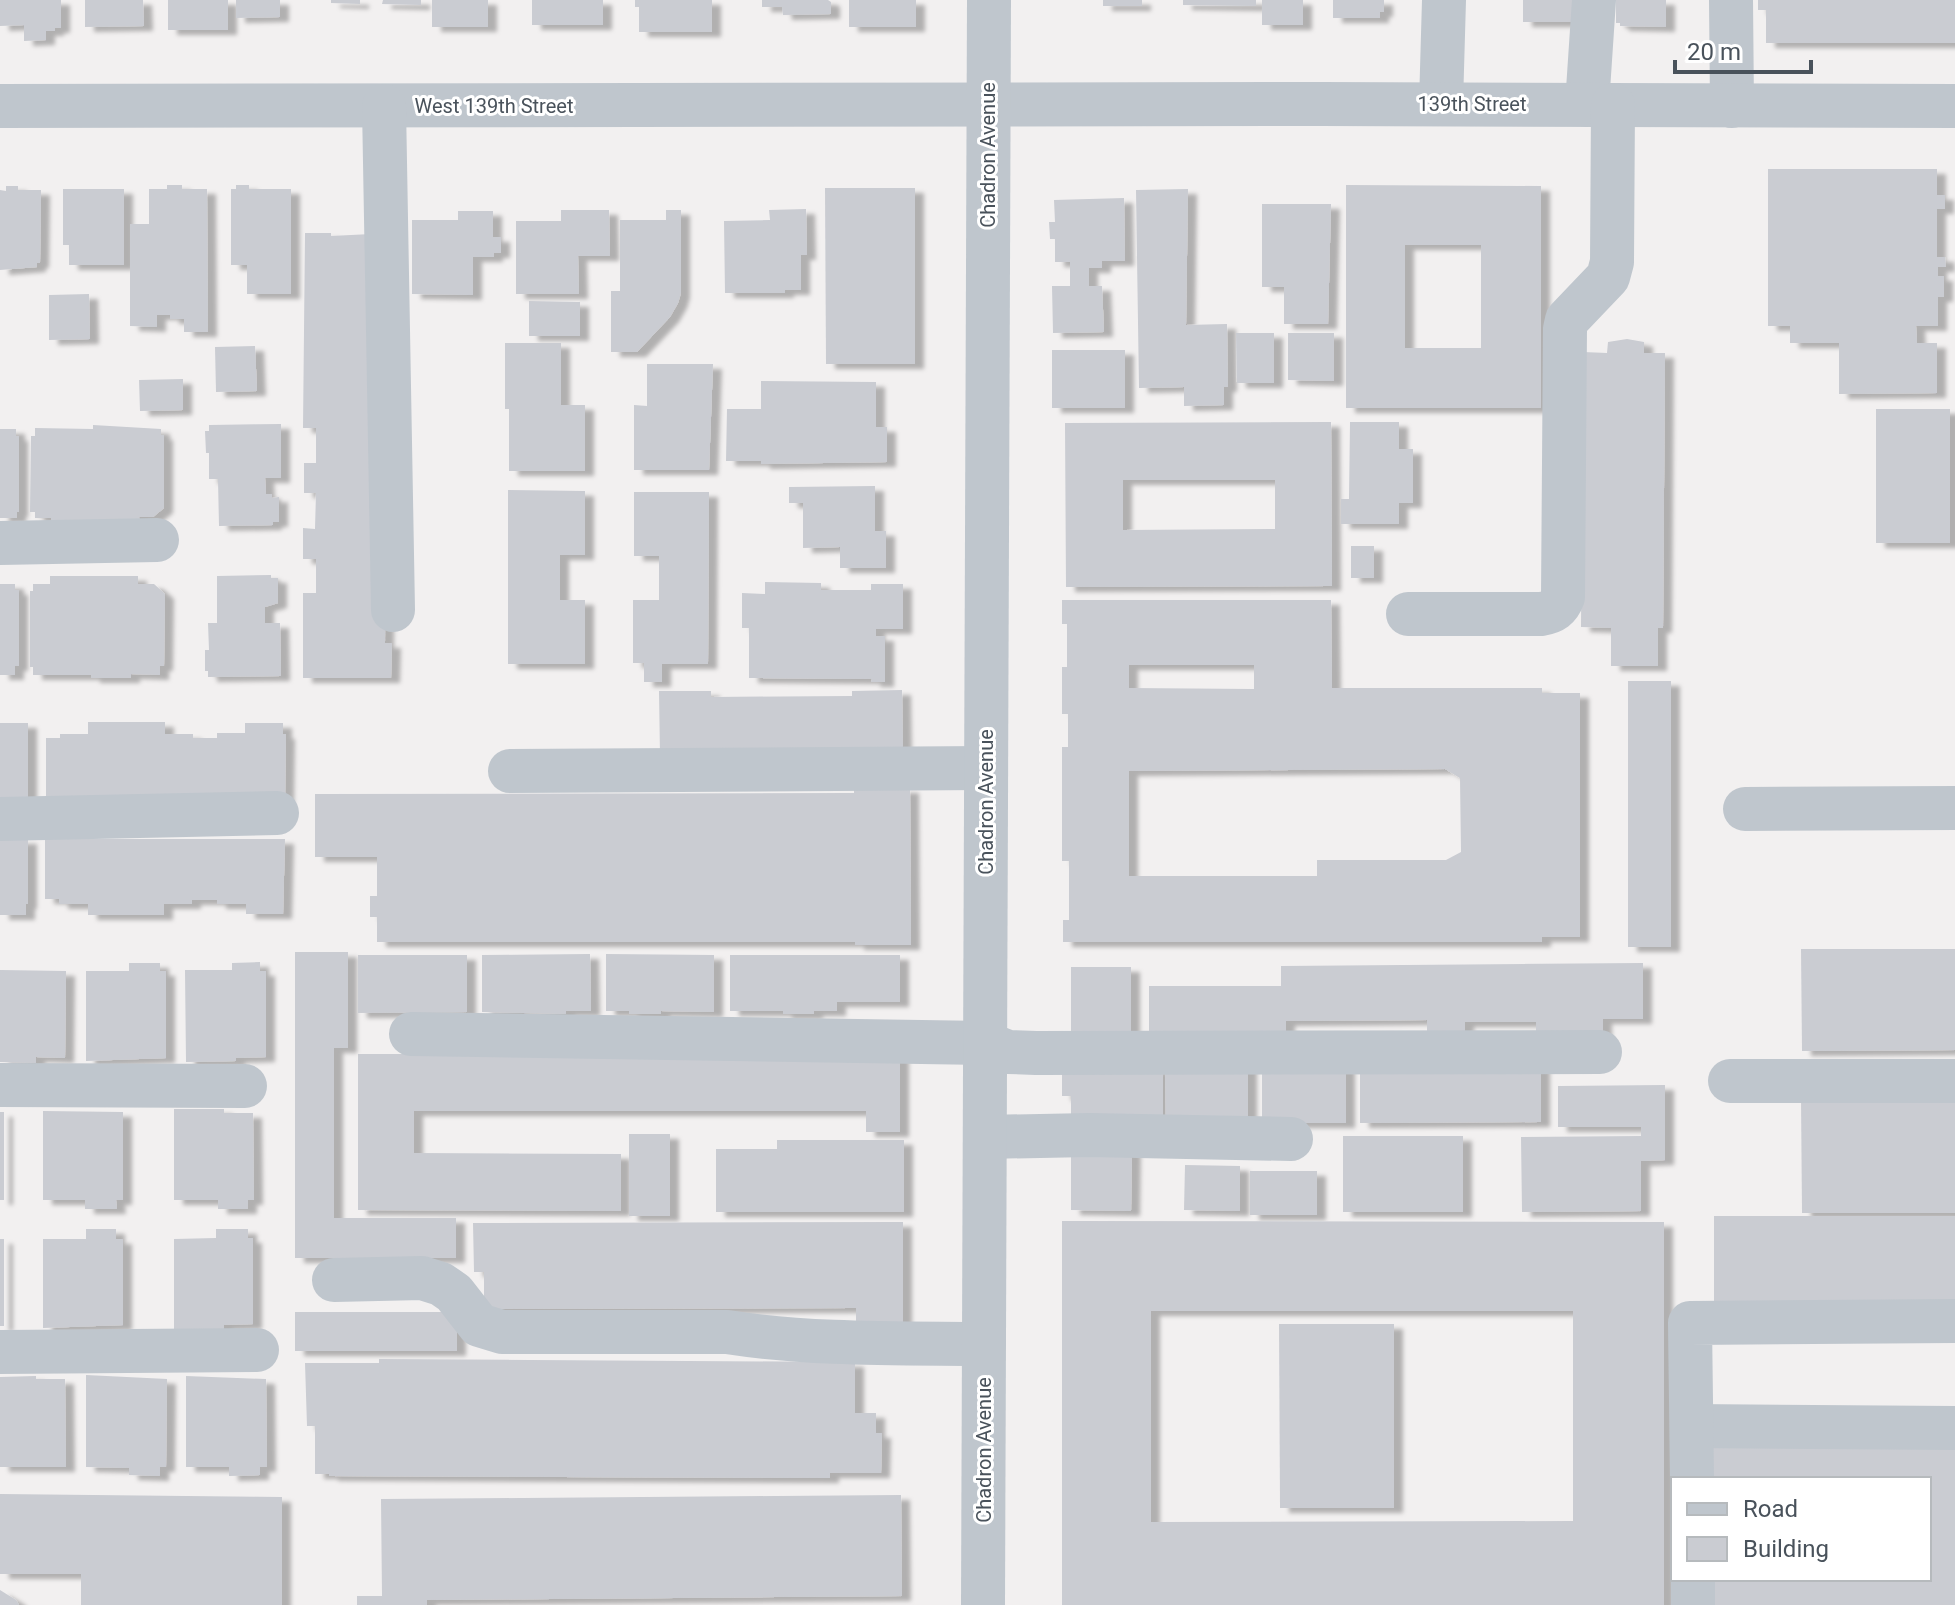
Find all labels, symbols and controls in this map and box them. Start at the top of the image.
scale bar [1675,24,1811,74]
text: 20 m [1687,38,1741,66]
street label: Chadron Avenue [976,82,1000,228]
street label: 139th Street [1417,92,1527,116]
street label: West 139th Street [415,94,573,118]
street label: Chadron Avenue [974,729,998,875]
street label: Chadron Avenue [972,1377,996,1523]
legend [1671,1477,1931,1581]
text: Road [1743,1495,1798,1523]
text: Building [1743,1535,1829,1563]

